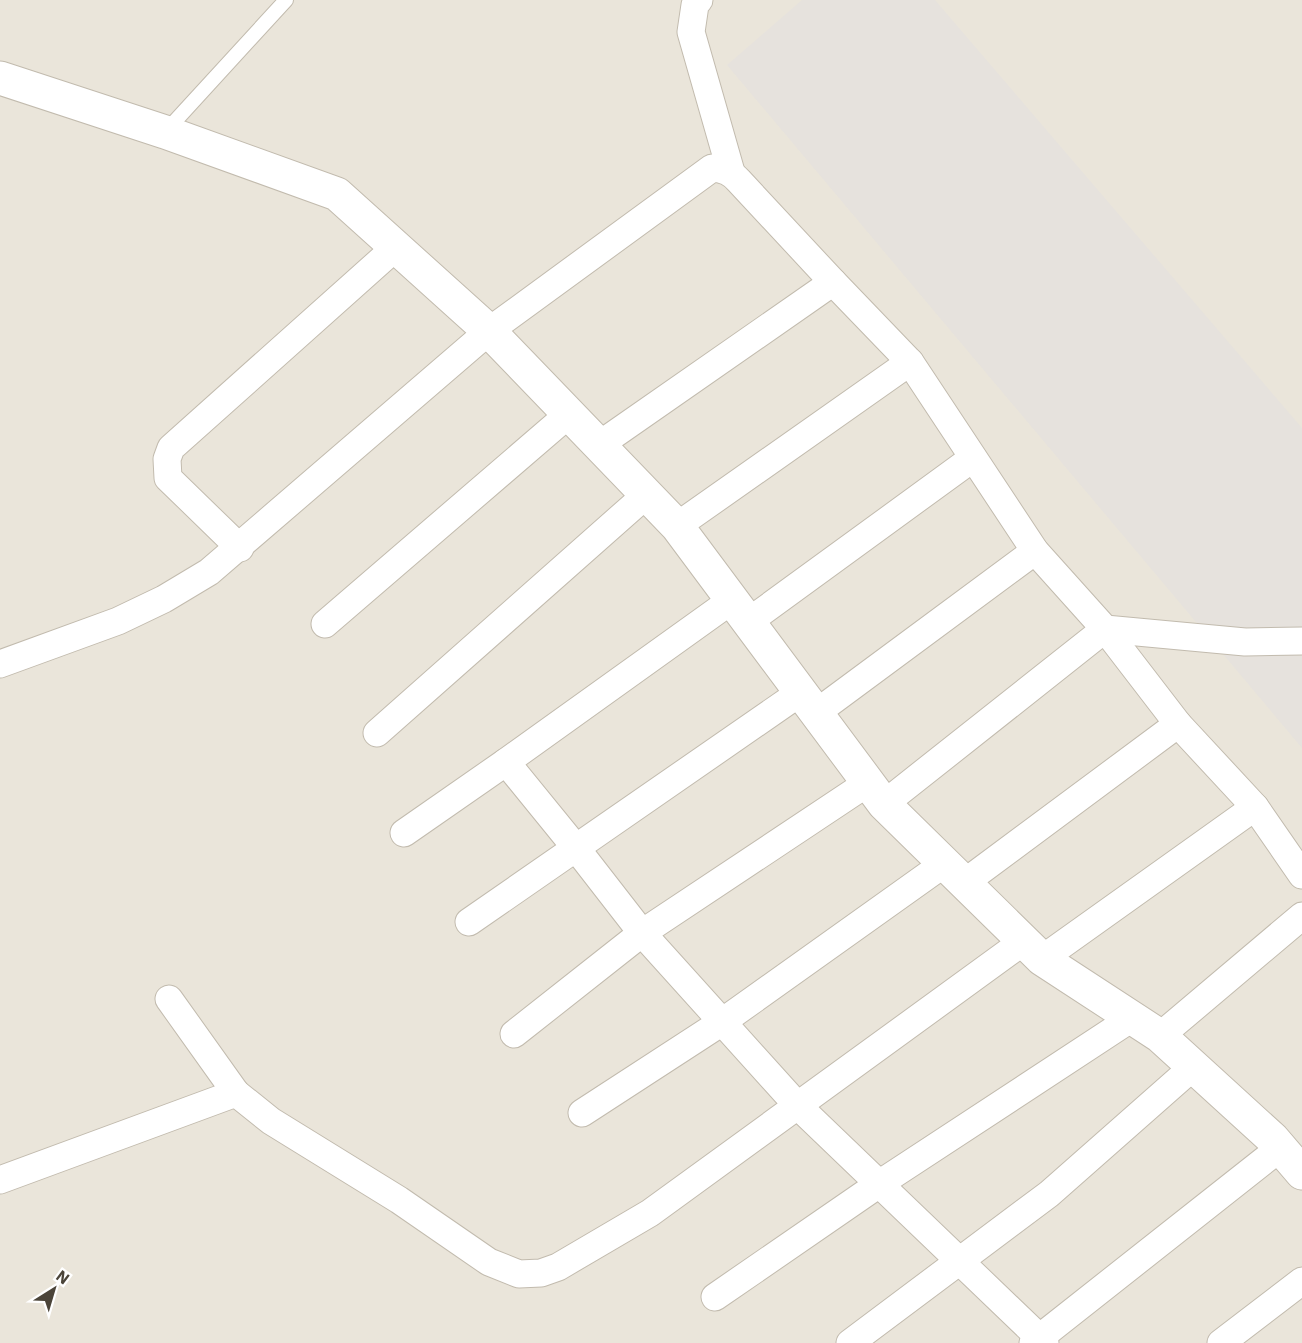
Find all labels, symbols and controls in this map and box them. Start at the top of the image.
north arrow [24,1259,84,1319]
text: N [52,1266,74,1288]

